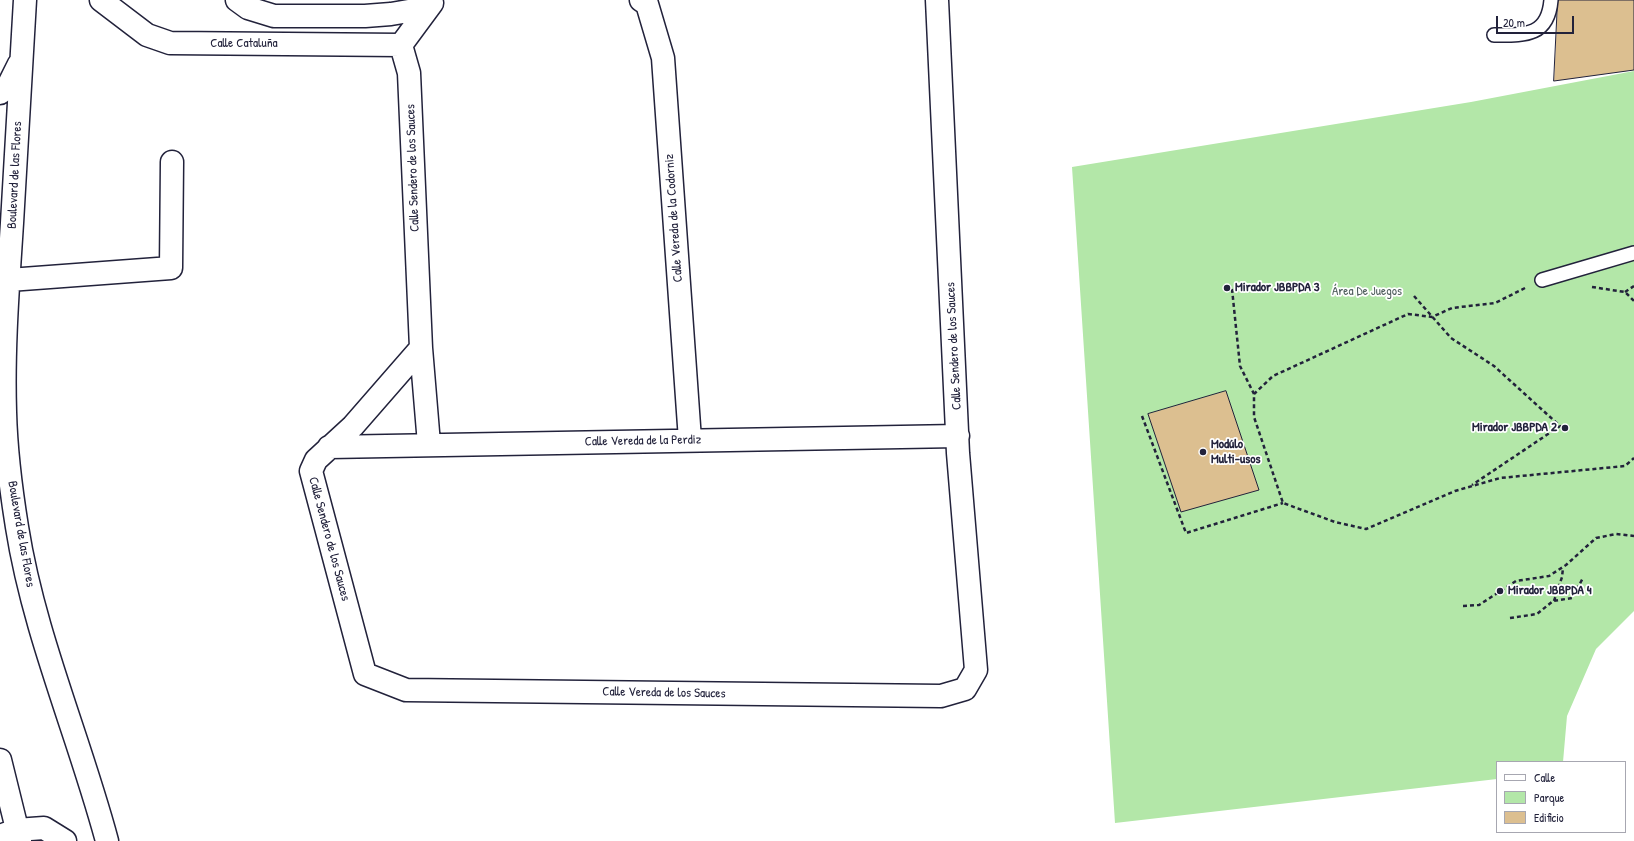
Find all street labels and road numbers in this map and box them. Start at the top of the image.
street label: Calle Cataluña [210,36,278,52]
street label: Calle Sendero de los Sauces [403,104,423,232]
street label: Boulevard de las Flores [4,121,26,229]
street label: Calle Vereda de la Codorniz [662,153,686,283]
street label: Calle Sendero de los Sauces [943,282,965,410]
street label: Calle Vereda de la Perdiz [585,432,701,450]
street label: Calle Sendero de los Sauces [305,475,353,603]
street label: Boulevard de las Flores [4,480,38,588]
street label: Calle Vereda de los Sauces [602,684,726,702]

